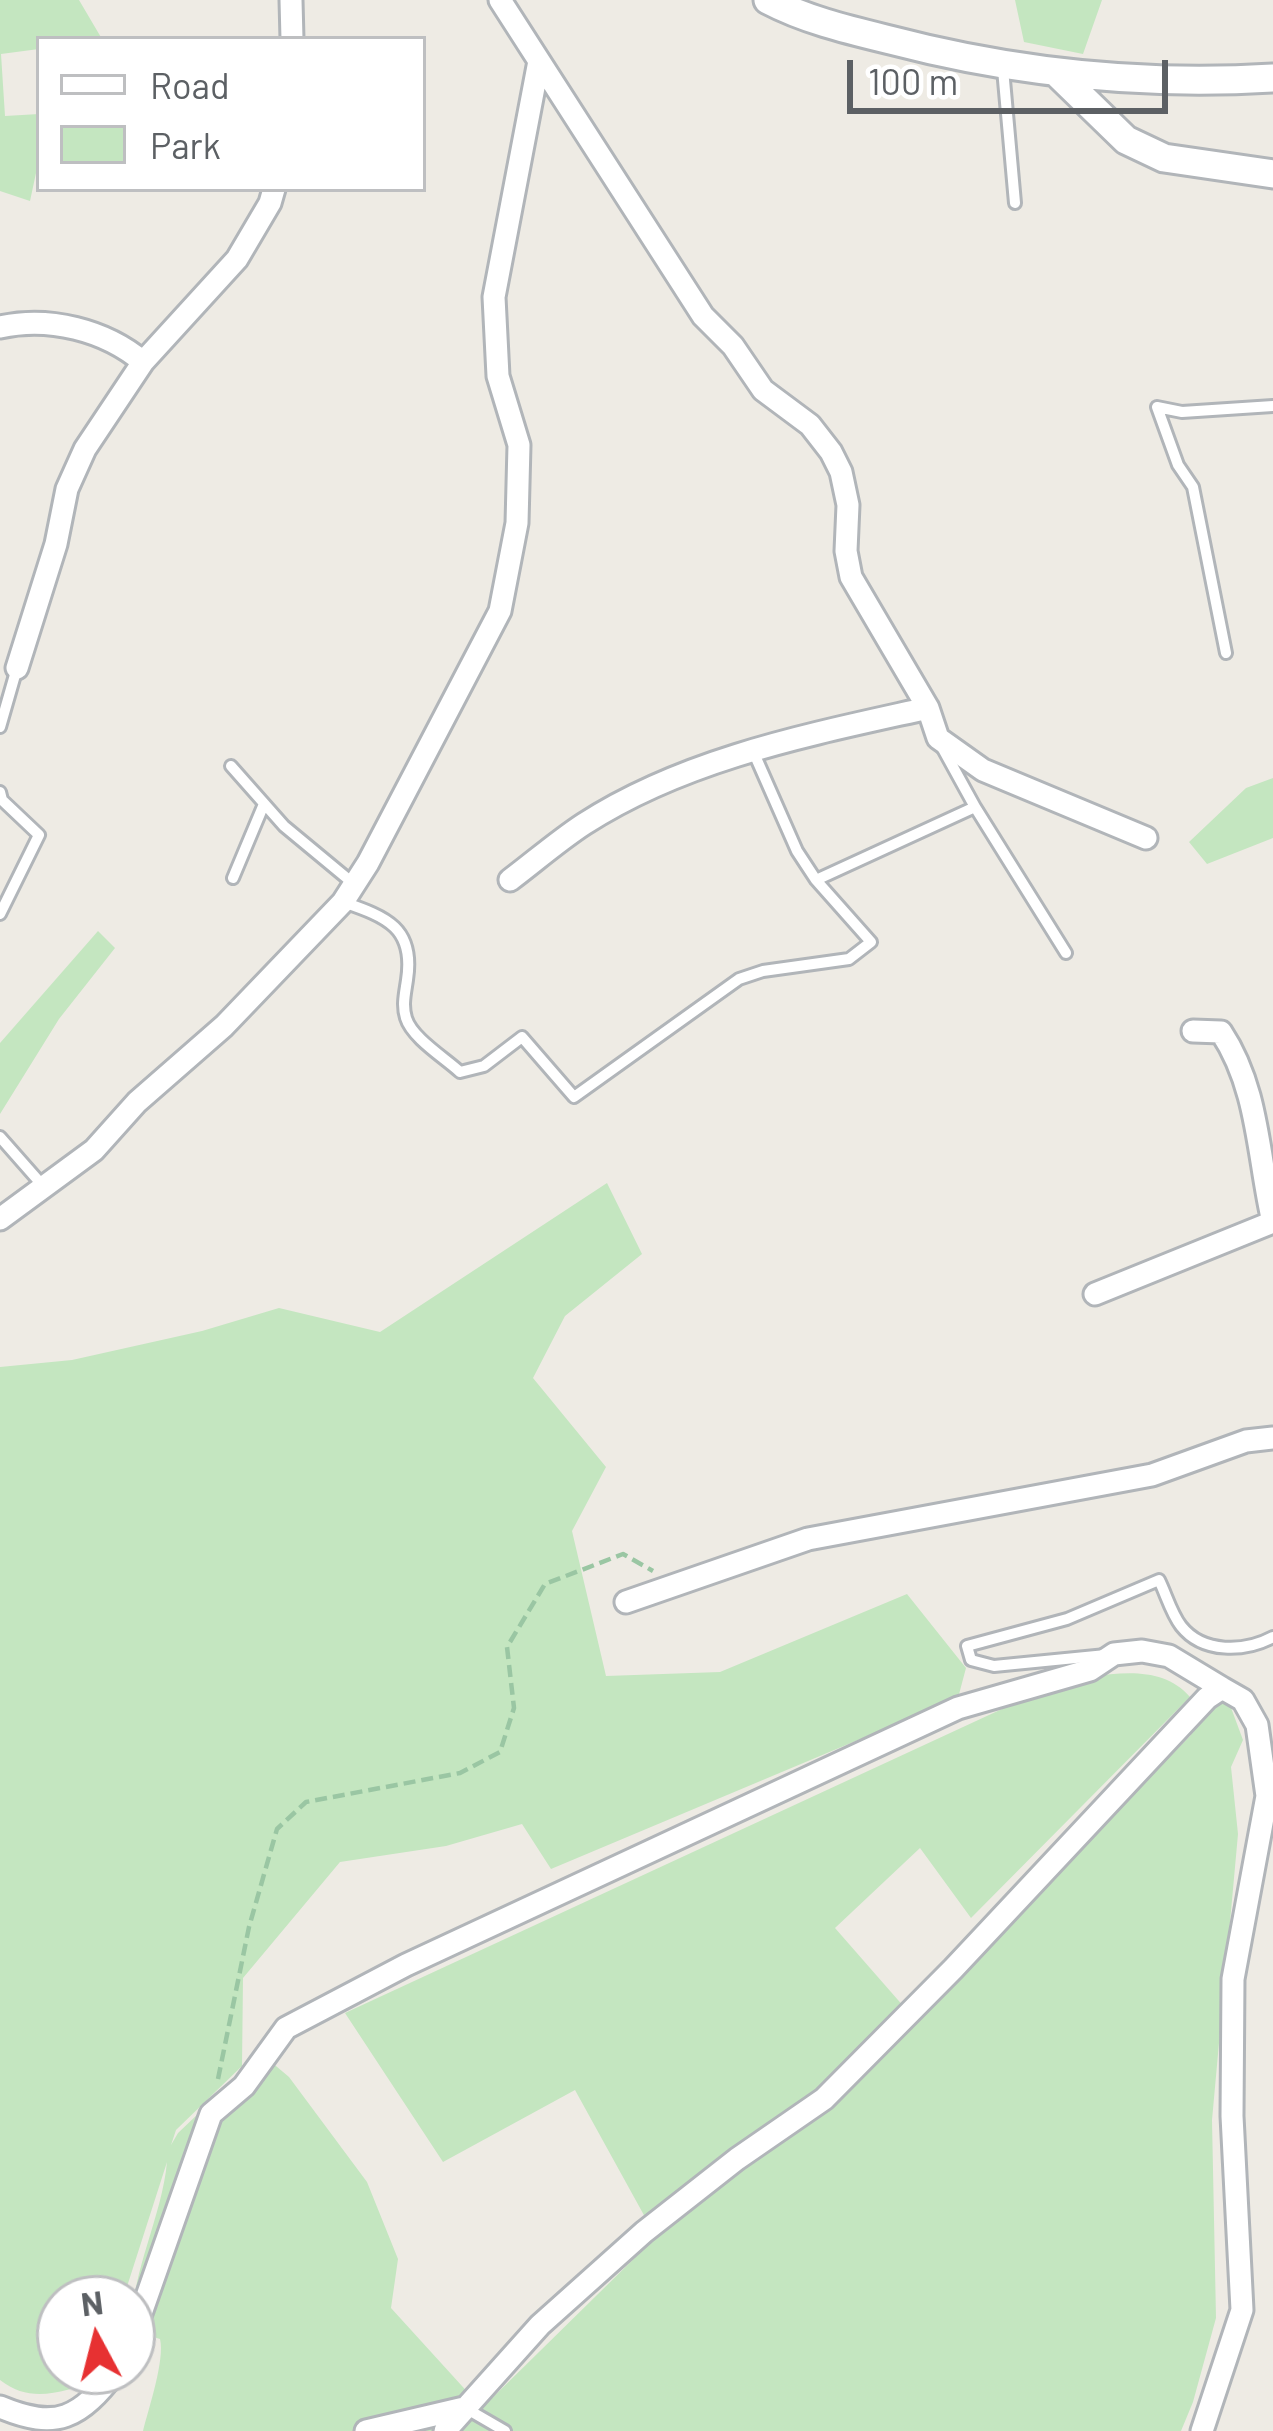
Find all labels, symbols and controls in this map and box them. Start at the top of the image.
legend [36,36,426,192]
scale bar [853,36,1174,110]
text: 100 m [868,59,958,102]
text: Road [150,63,230,106]
text: Park [150,123,221,166]
north arrow [36,2275,156,2395]
text: N [79,2281,105,2323]

